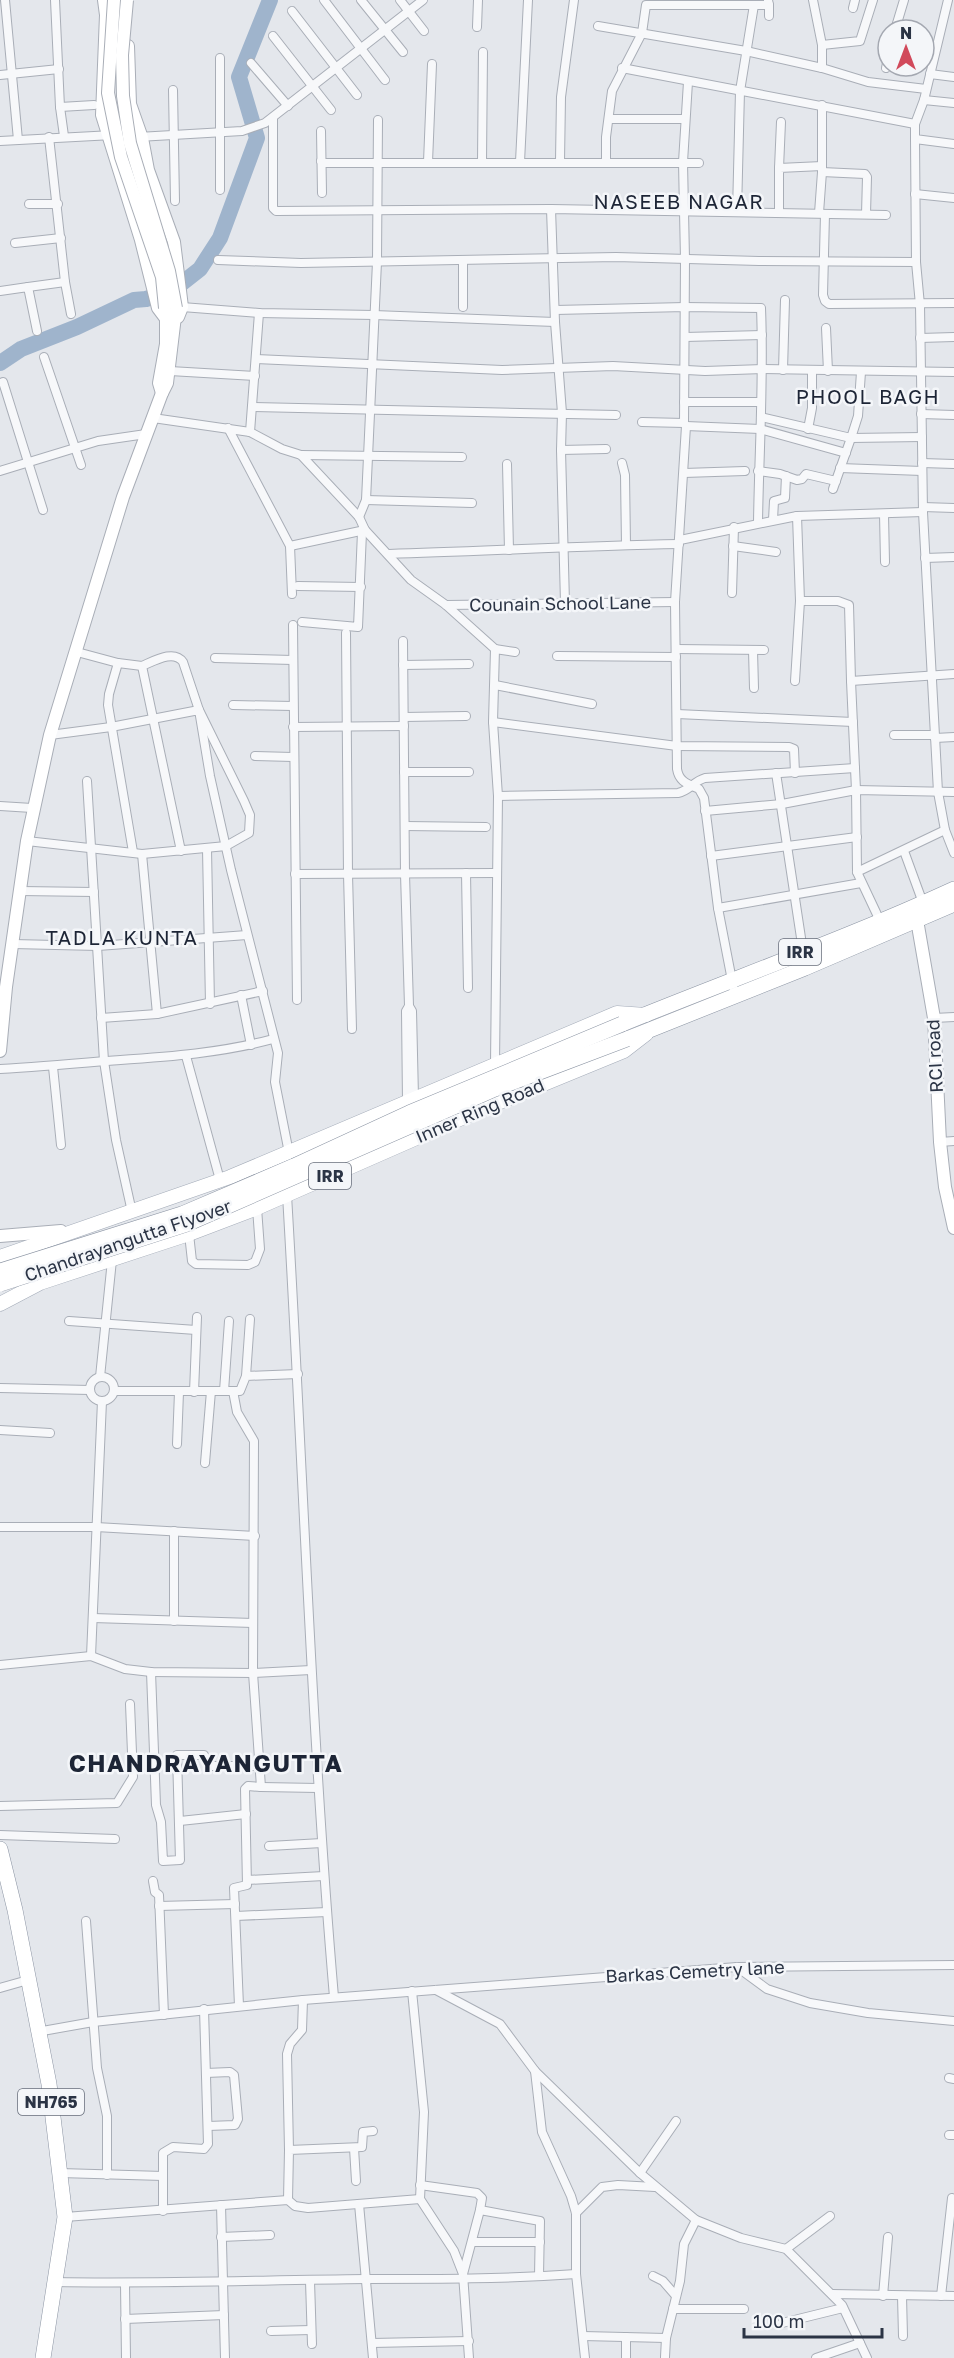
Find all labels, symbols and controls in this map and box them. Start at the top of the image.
north arrow [876,18,936,78]
text: N [900,23,912,43]
district label: NASEEB NAGAR [594,189,764,213]
district label: PHOOL BAGH [796,384,940,408]
street label: Counain School Lane [469,590,651,616]
district label: TADLA KUNTA [46,925,198,949]
road number: IRR [779,939,821,965]
street label: RCI road [921,1019,947,1093]
street label: Inner Ring Road [412,1073,547,1147]
road number: IRR [309,1163,351,1189]
street label: Chandrayangutta Flyover [21,1194,234,1286]
district label: CHANDRAYANGUTTA [69,1748,343,1777]
street label: Barkas Cemetry lane [605,1955,785,1987]
road number: NH765 [18,2089,84,2115]
scale bar [744,2301,882,2339]
text: 100 m [753,2310,804,2332]

